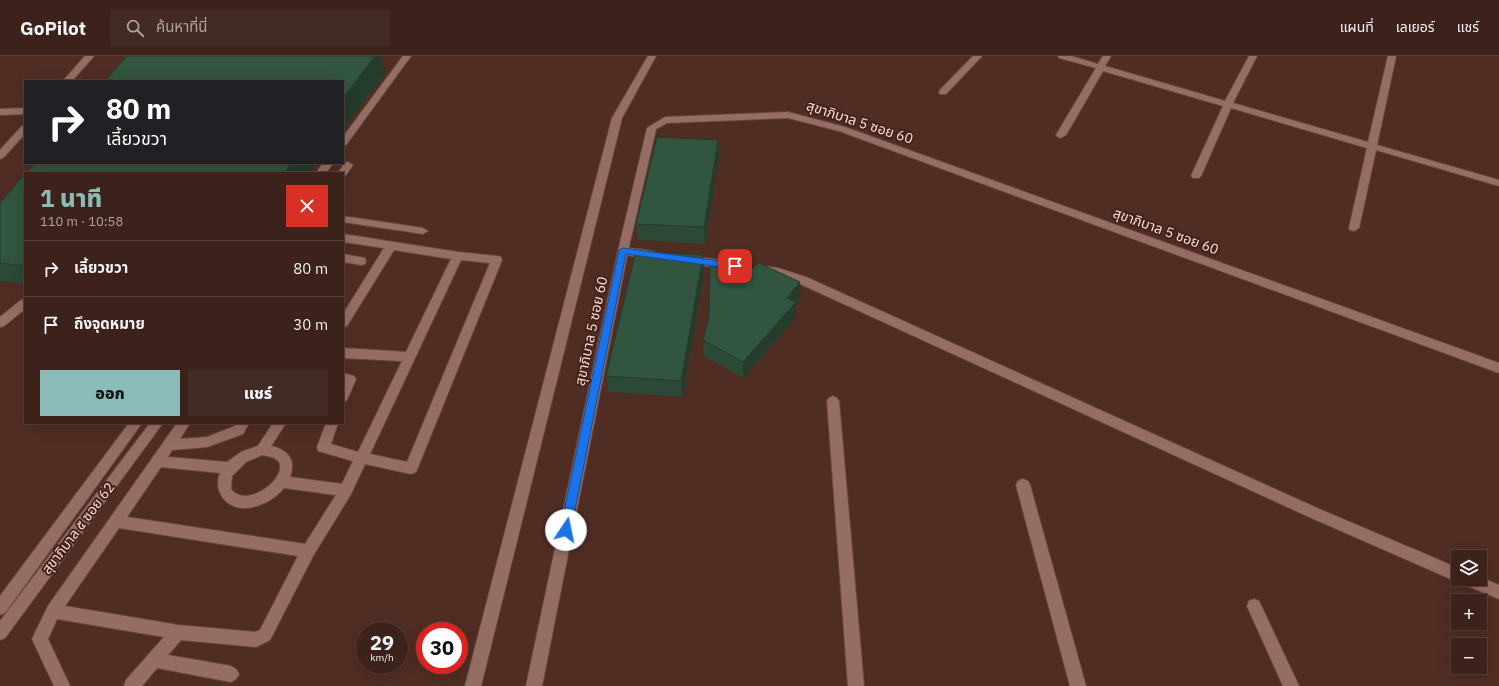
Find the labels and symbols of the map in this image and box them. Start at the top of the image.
street label: สุขาภิบาล 5 ซอย 60 [804,96,916,148]
street label: สุขาภิบาล 5 ซอย 60 [1111,204,1221,258]
pin [718,249,752,283]
street label: สุขาภิบาล 5 ซอย 60 [571,275,611,387]
street label: สุขาภิบาล ๕ ซอย 62 [38,479,118,577]
position arrow [545,509,587,551]
speed limit sign: 30 [416,622,468,674]

